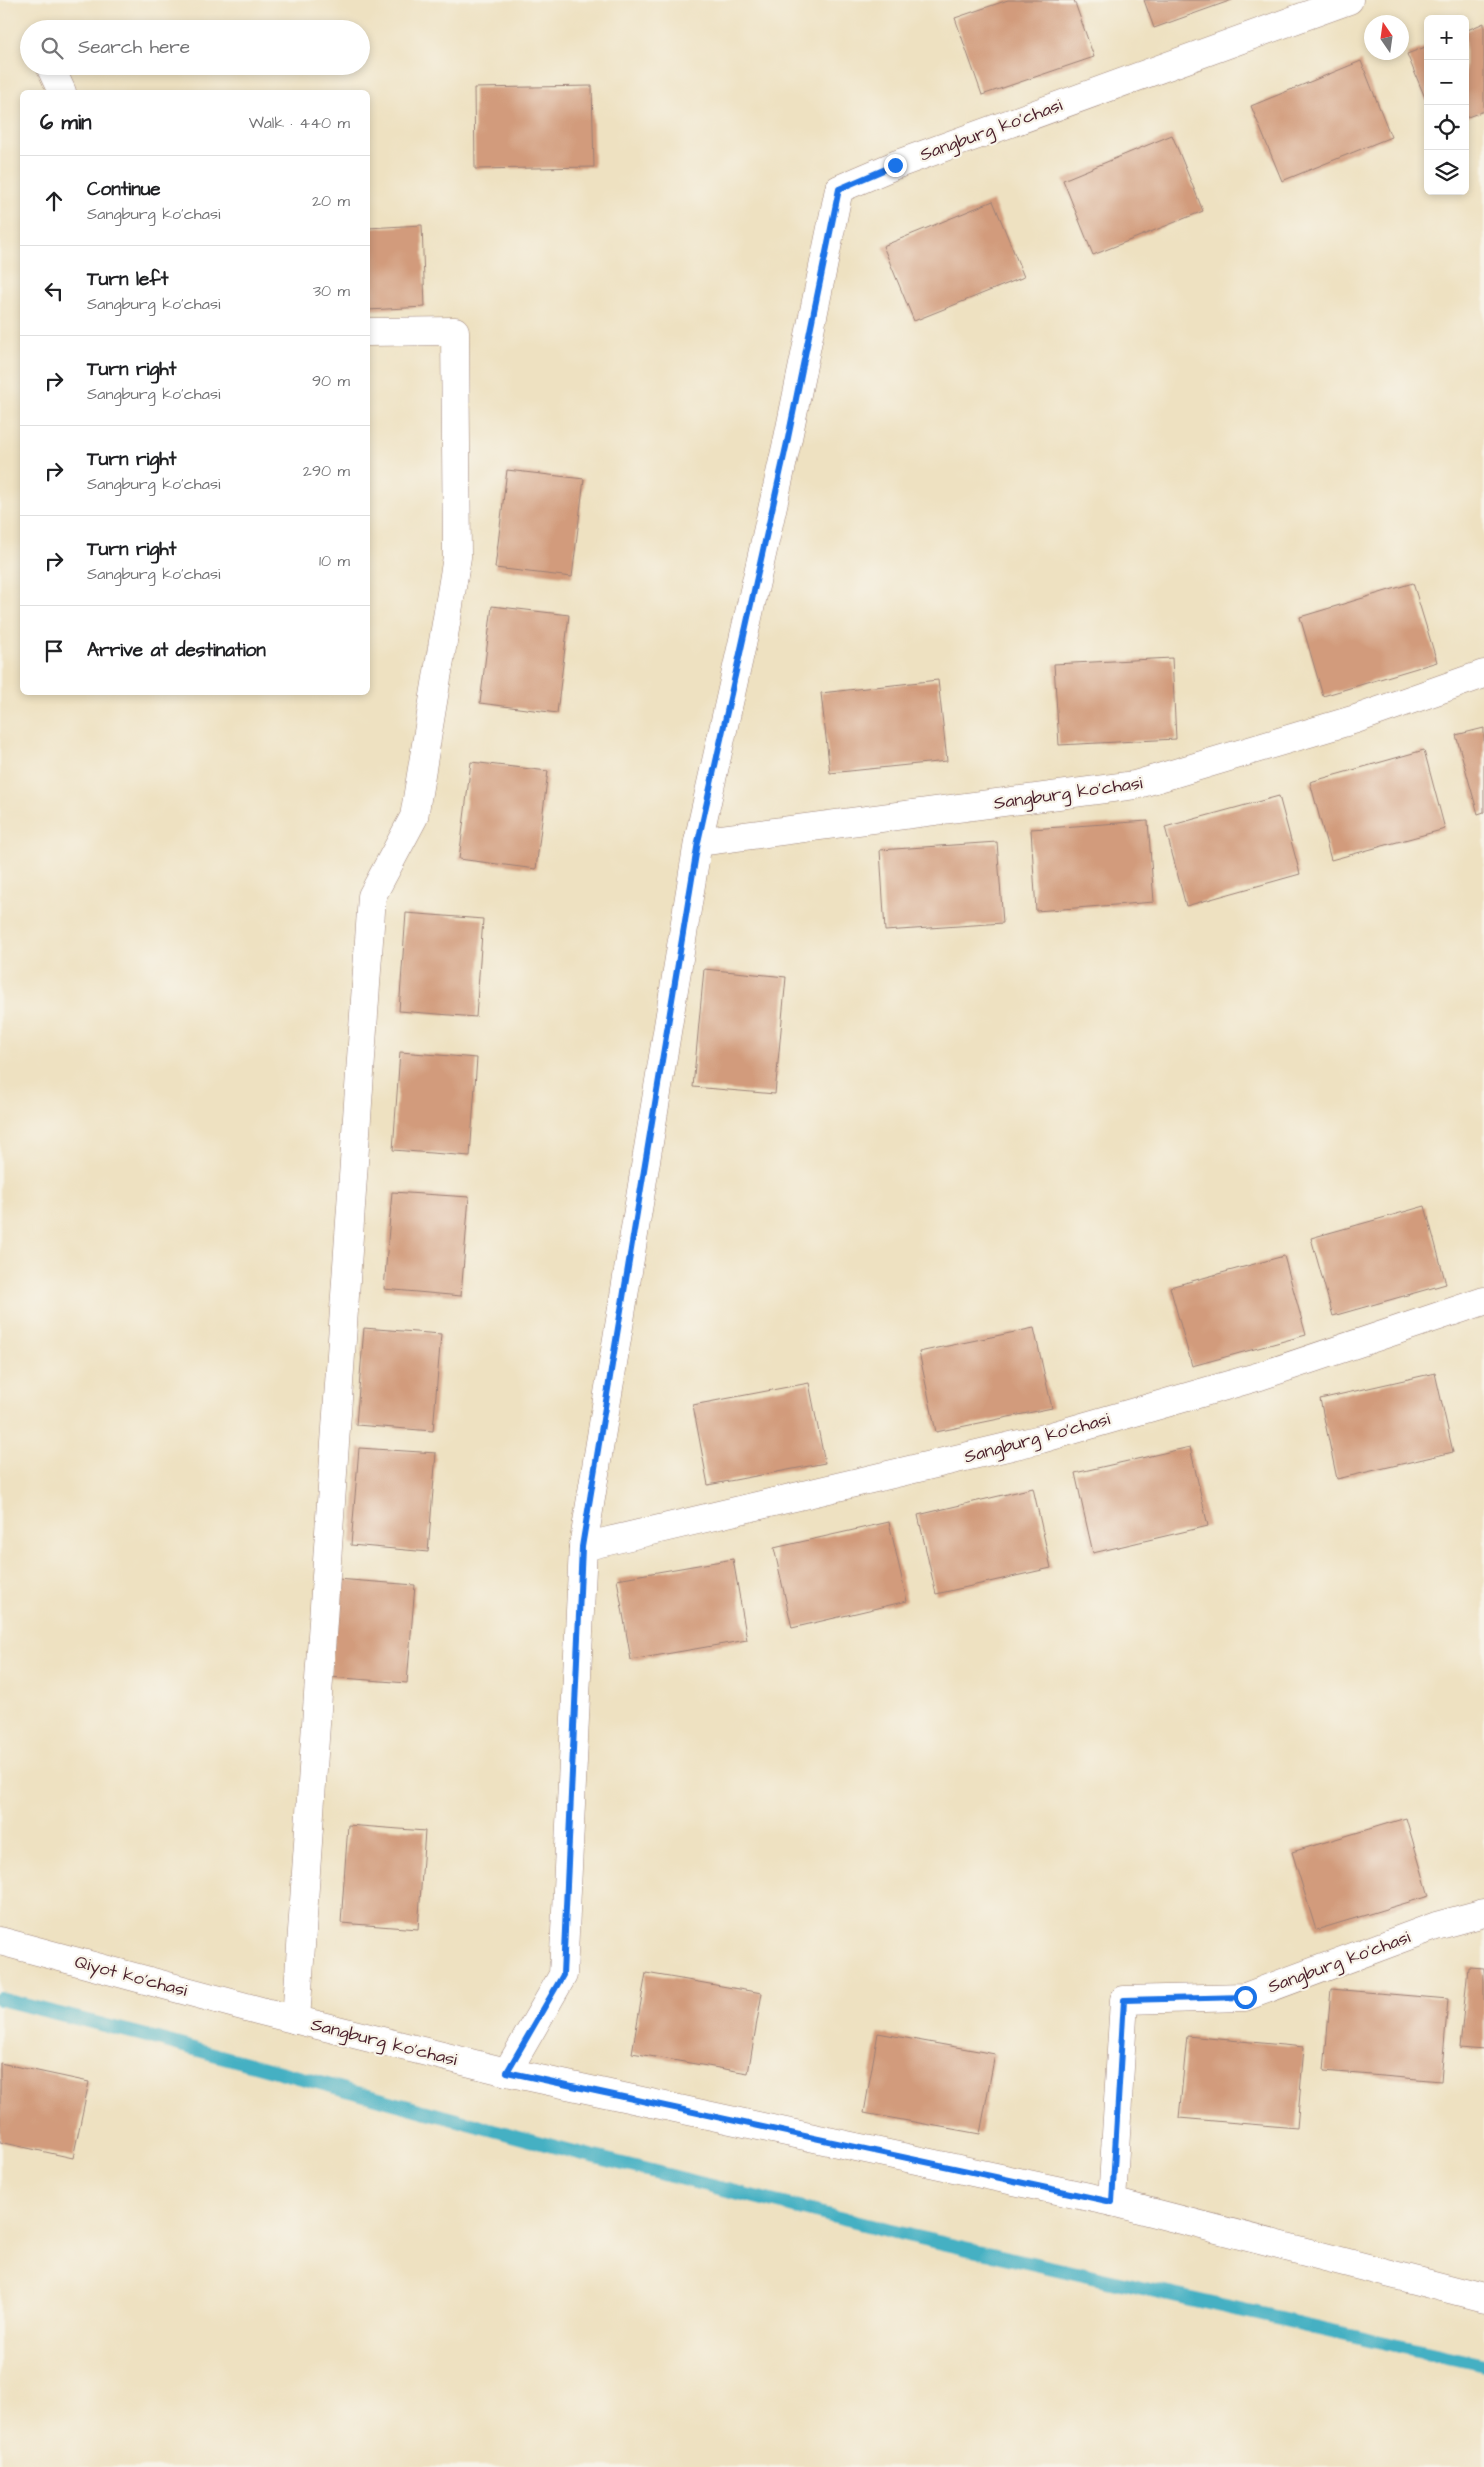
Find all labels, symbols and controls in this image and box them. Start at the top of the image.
north arrow [1364,15,1409,60]
map controls [1424,15,1469,195]
button: + [1424,15,1469,60]
search box [20,20,370,75]
icon: search [38,34,66,62]
text: Search here [78,34,190,61]
button: − [1424,60,1469,105]
street label: Sangburg ko'chasi [916,93,1066,168]
button: locate [1424,105,1469,150]
text: 6 min [40,108,92,137]
text: Walk · 440 m [249,112,350,134]
button: layers [1424,150,1469,195]
route end [884,154,907,177]
text: Continue [87,176,161,203]
icon: ahead [40,187,68,215]
text: 20 m [312,190,350,212]
text: Sangburg ko'chasi [87,203,220,225]
text: Turn left [87,266,168,293]
icon: left [40,277,68,305]
text: 30 m [313,280,350,302]
text: Sangburg ko'chasi [87,293,220,315]
text: Turn right [87,356,176,383]
icon: right [40,367,68,395]
text: 90 m [312,370,350,392]
text: Sangburg ko'chasi [87,383,220,405]
text: Turn right [87,446,176,473]
icon: right [40,457,68,485]
text: 290 m [303,460,350,482]
text: Sangburg ko'chasi [87,473,220,495]
text: Turn right [87,536,176,563]
icon: right [40,547,68,575]
text: 10 m [319,550,350,572]
text: Sangburg ko'chasi [87,563,220,585]
icon: arrive [40,637,68,665]
text: Arrive at destination [87,637,266,664]
street label: Sangburg ko'chasi [992,770,1144,817]
street label: Sangburg ko'chasi [961,1406,1113,1470]
street label: Sangburg ko'chasi [1264,1925,1414,2000]
street label: Qiyot ko'chasi [72,1949,190,2004]
route start [1234,1986,1257,2009]
street label: Sangburg ko'chasi [308,2012,460,2073]

